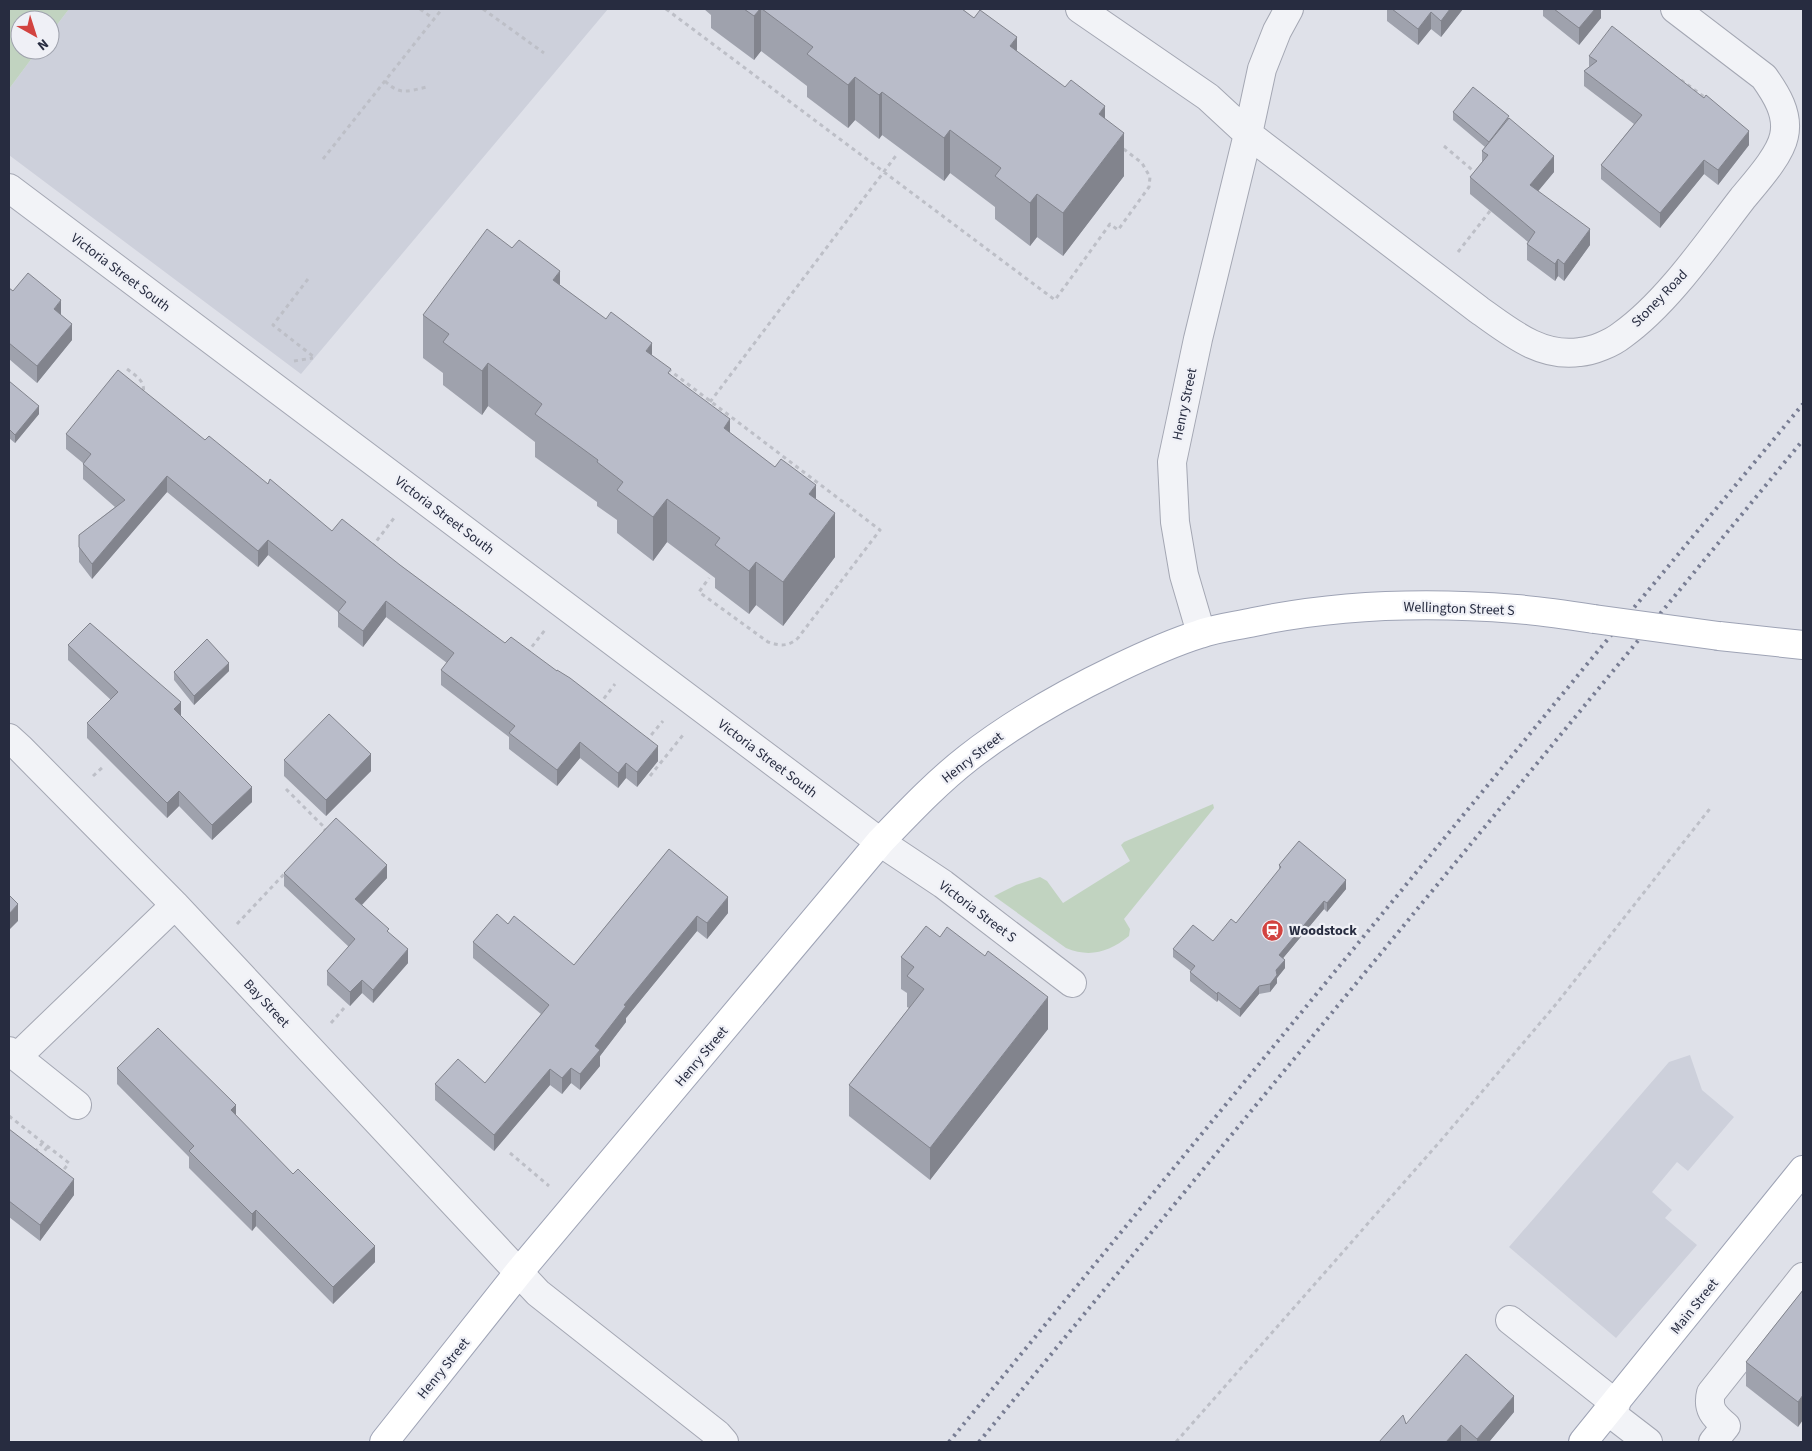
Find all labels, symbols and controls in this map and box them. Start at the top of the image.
north arrow [10,10,60,60]
text: N [33,34,52,55]
street label: Victoria Street South [66,229,174,317]
street label: Stoney Road [1627,265,1692,332]
street label: Henry Street [1168,366,1202,442]
street label: Victoria Street South [390,472,498,560]
street label: Wellington Street S [1403,597,1515,621]
street label: Victoria Street South [713,715,821,803]
street label: Henry Street [938,727,1008,788]
street label: Victoria Street S [934,876,1020,948]
station icon: Woodstock [1261,918,1285,942]
place label: Woodstock [1289,921,1357,941]
street label: Bay Street [239,975,294,1033]
street label: Henry Street [671,1022,733,1091]
street label: Main Street [1666,1274,1724,1339]
street label: Henry Street [413,1334,475,1403]

